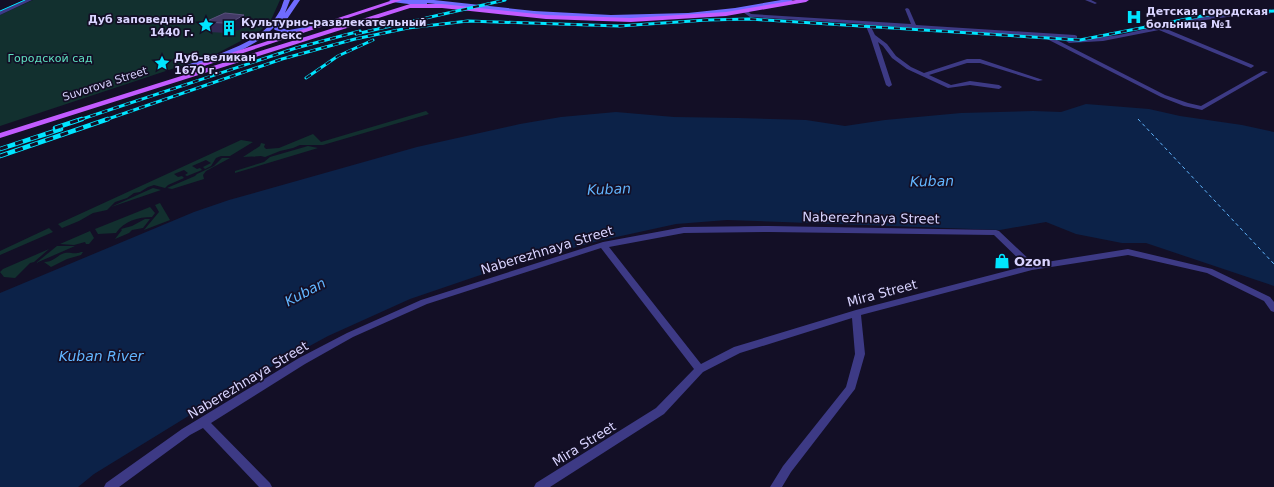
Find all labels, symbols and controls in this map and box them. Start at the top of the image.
place label: Детская городская больница №1 [1146,5,1268,31]
hospital icon: Детская городская больница №1 [1125,8,1143,26]
place label: Дуб заповедный 1440 г. [88,13,194,39]
place icon: Дуб заповедный 1440 г. [197,16,215,34]
place label: Культурно-развлекательный комплекс [241,16,426,42]
building icon: Культурно-развлекательный комплекс [220,19,238,37]
place label: Дуб-великан 1670 г. [174,51,256,77]
park label: Городской сад [7,52,93,65]
place icon: Дуб-великан 1670 г. [153,54,171,72]
street label: Suvorova Street [61,64,150,104]
water label: Kuban [910,173,954,189]
water label: Kuban [587,180,631,198]
street label: Naberezhnaya Street [802,209,940,227]
street label: Naberezhnaya Street [479,223,615,277]
shop icon: Ozon [993,252,1011,270]
place label: Ozon [1014,254,1051,269]
water label: Kuban [282,275,328,309]
street label: Mira Street [845,276,919,310]
street label: Naberezhnaya Street [185,338,311,422]
water label: Kuban River [59,348,145,364]
street label: Mira Street [550,419,618,469]

